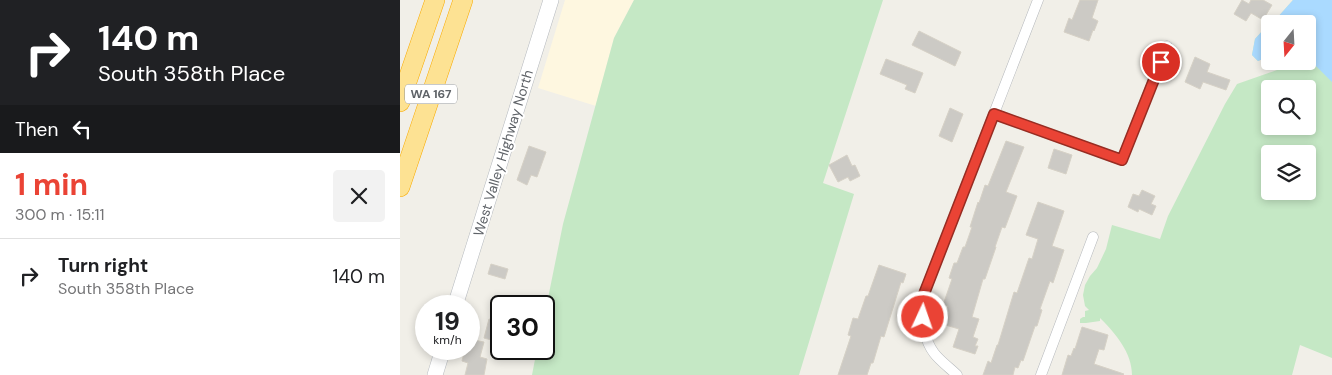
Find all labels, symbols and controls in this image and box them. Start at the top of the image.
text: 140 m [98,15,199,61]
north arrow [1261,15,1316,70]
map controls [1261,15,1316,200]
icon: right [15,20,80,85]
pin [1140,41,1182,83]
icon: arrive [1147,48,1175,76]
text: South 358th Place [98,59,285,88]
street label: West Valley Highway North [469,68,537,238]
button: search [1261,80,1316,135]
road number: WA 167 [405,85,457,104]
icon: left [68,115,96,143]
text: Then [15,117,58,142]
button: layers [1261,145,1316,200]
text: 1 min [15,165,88,204]
button: close [333,170,385,222]
text: 300 m · 15:11 [15,204,105,225]
text: Turn right [58,253,148,278]
icon: right [15,262,43,290]
text: 140 m [333,264,385,289]
text: South 358th Place [58,278,194,299]
position arrow [896,290,948,342]
speed limit sign: 30 [490,295,555,360]
text: 19 [435,305,460,338]
text: km/h [433,332,462,348]

